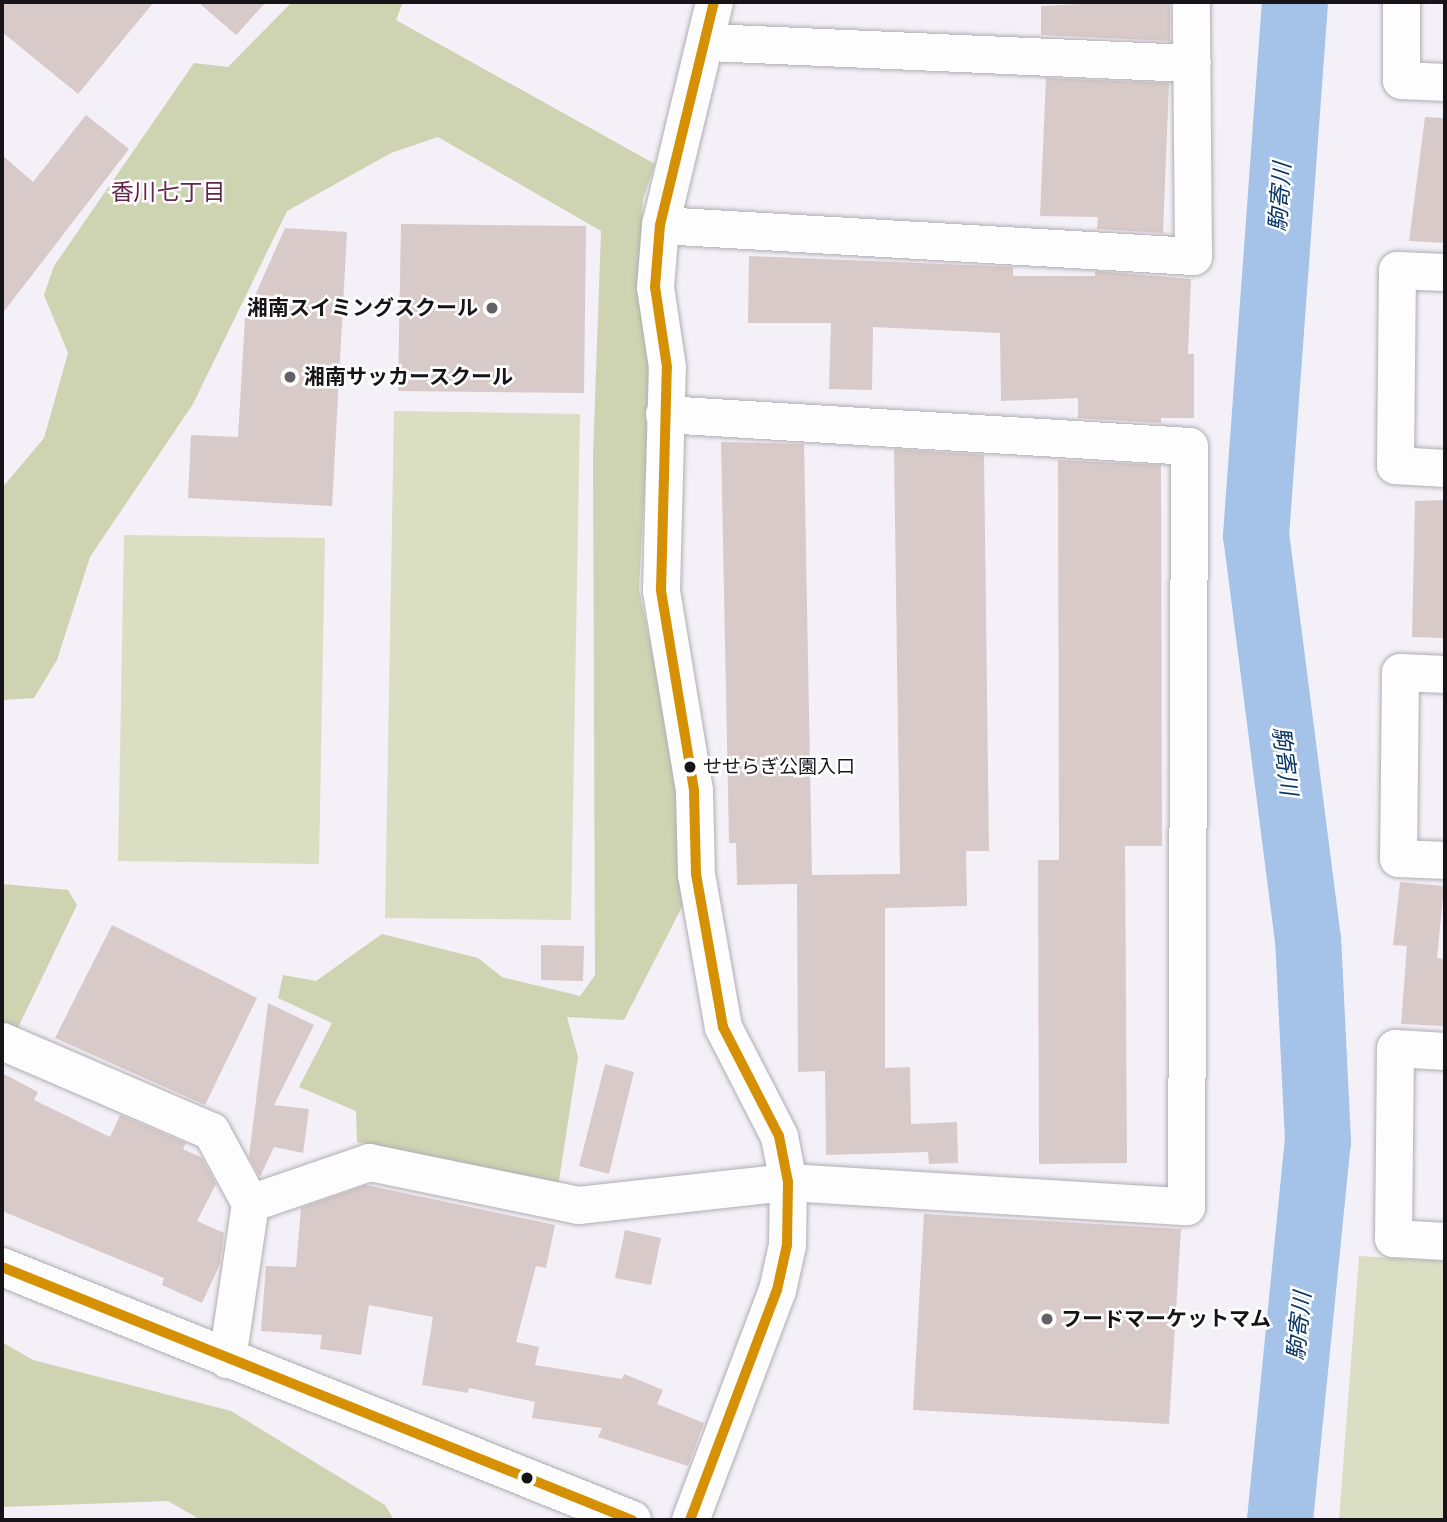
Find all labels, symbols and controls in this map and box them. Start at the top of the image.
water label: 駒寄川 [1264,162,1296,232]
district label: 香川七丁目 [111,178,225,206]
place label: 湘南スイミングスクール [247,295,478,321]
marker: 湘南スイミングスクール [484,300,500,316]
place label: 湘南サッカースクール [304,364,514,390]
marker: 湘南サッカースクール [282,369,298,385]
water label: 駒寄川 [1267,725,1303,797]
place label: せせらぎ公園入口 [703,756,855,778]
marker: せせらぎ公園入口 [683,760,697,774]
water label: 駒寄川 [1282,1290,1316,1362]
place label: フードマーケットマム [1061,1306,1271,1332]
marker: フードマーケットマム [1039,1311,1055,1327]
unlabelled marker [520,1471,534,1485]

